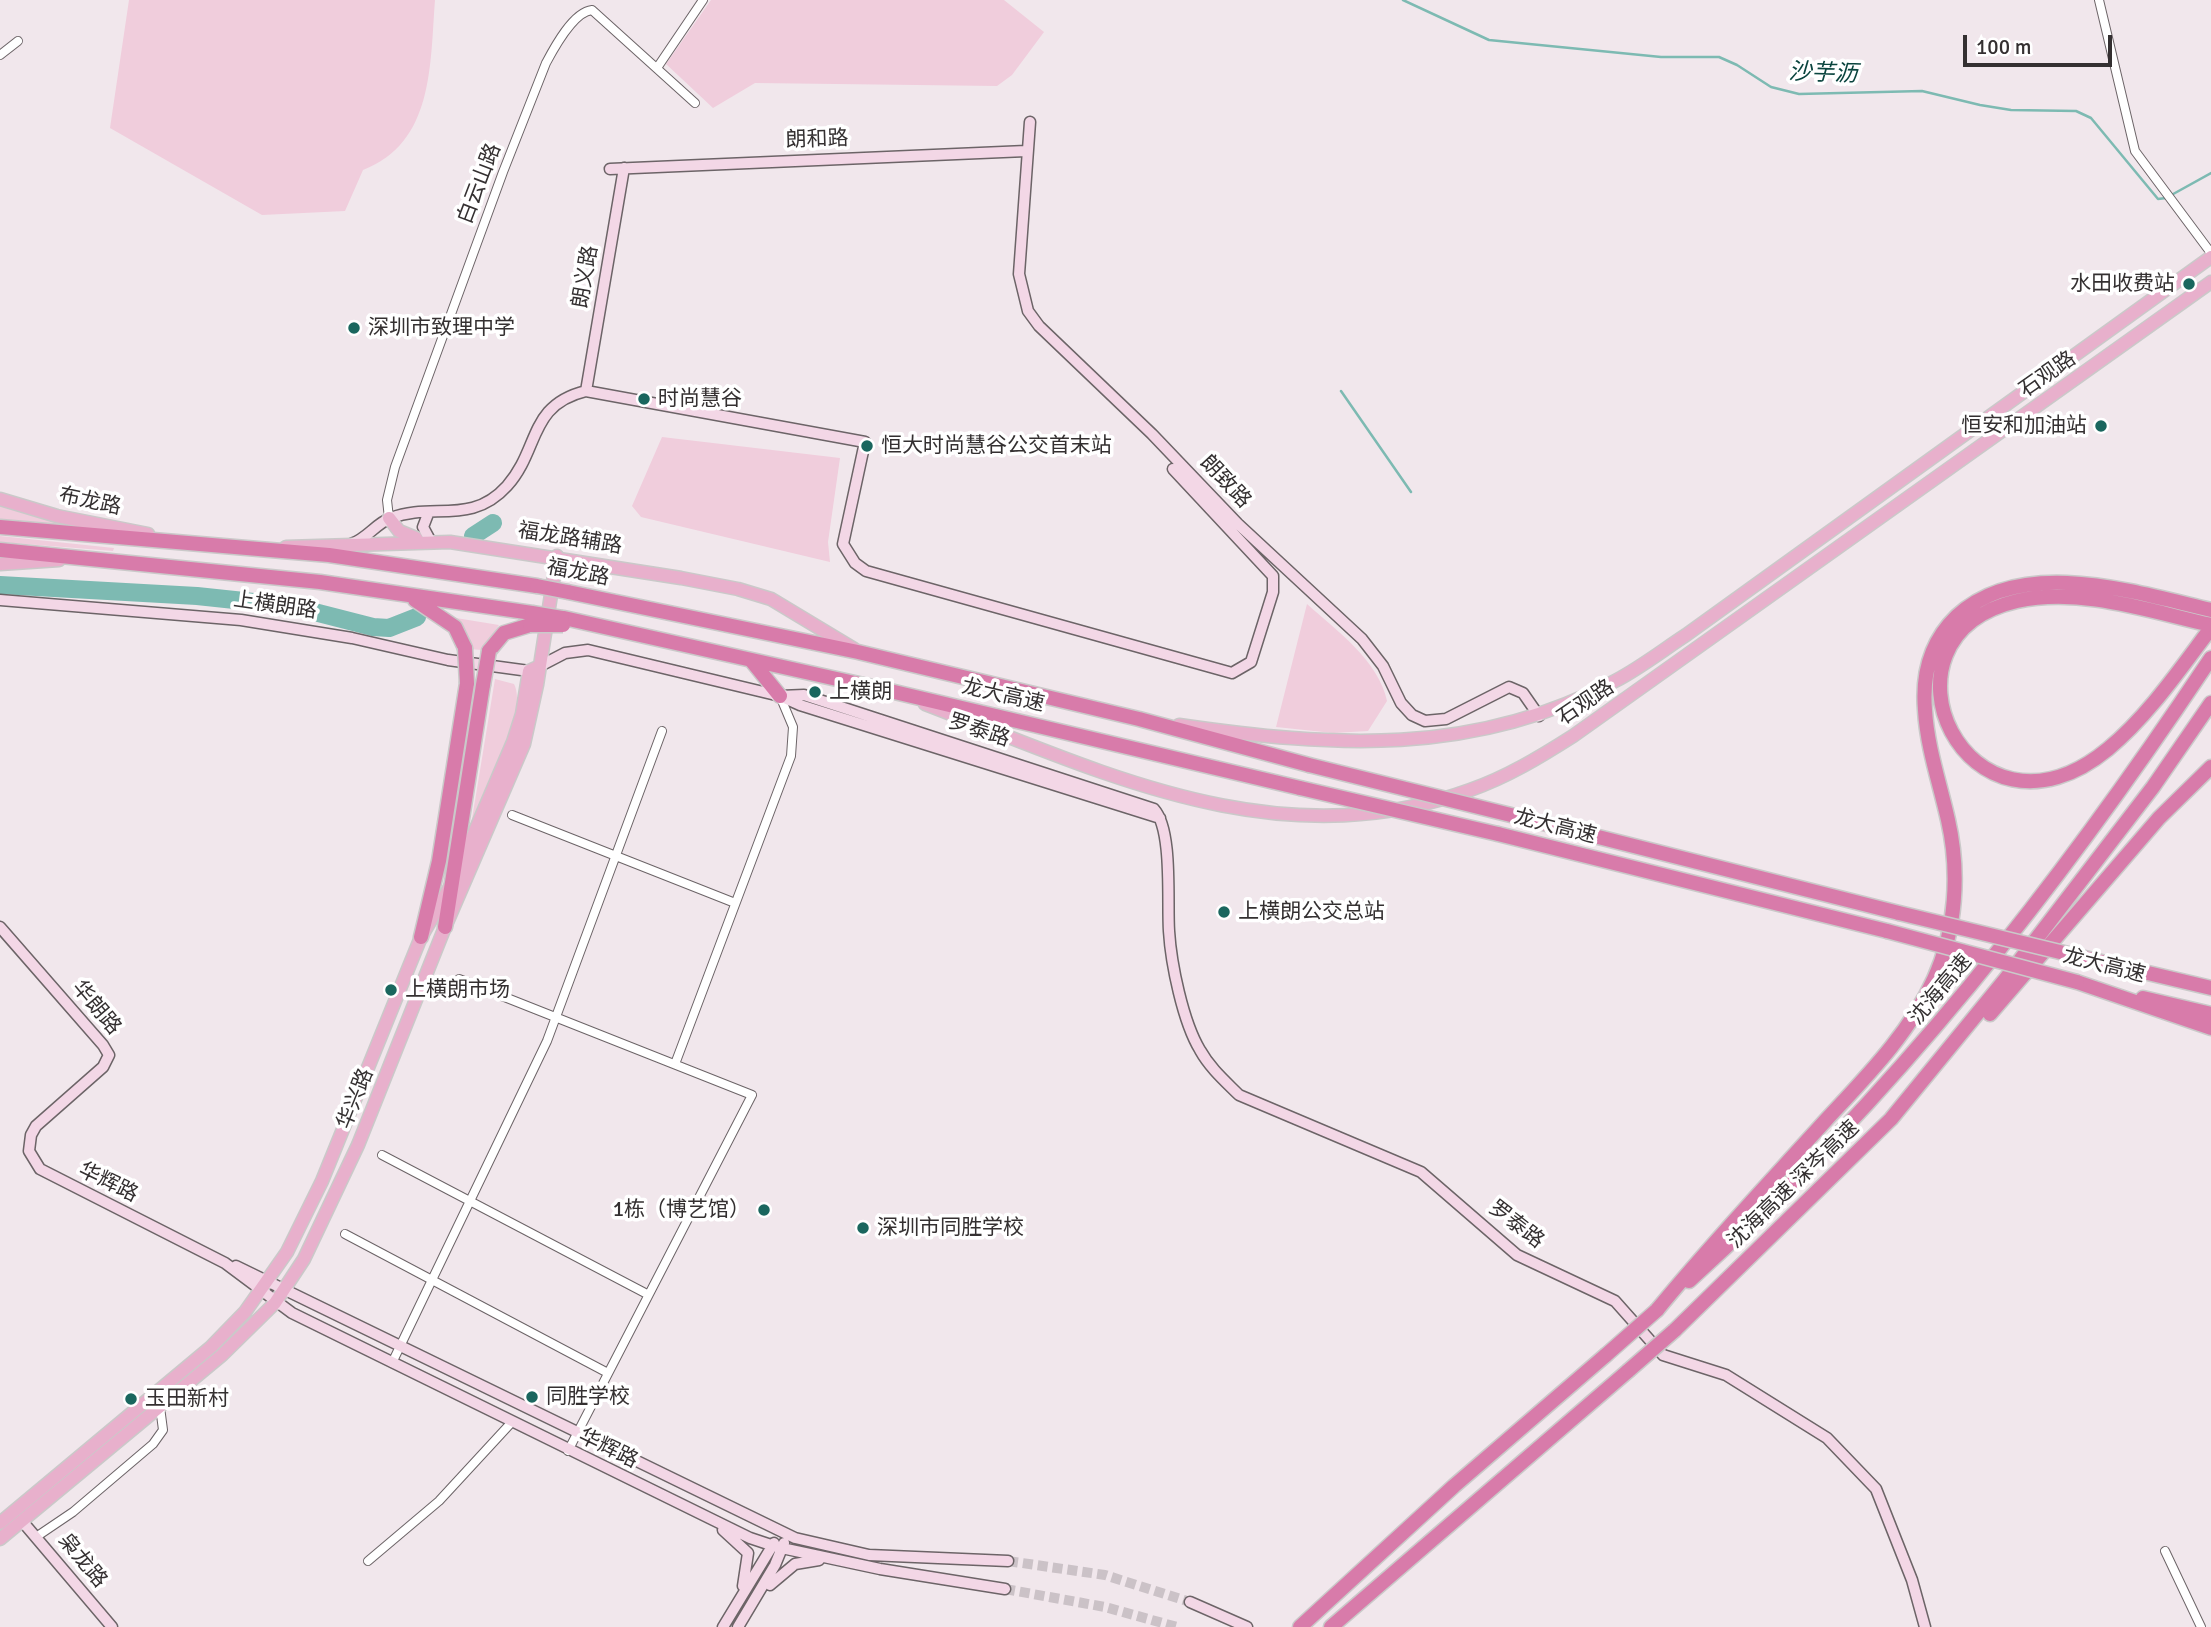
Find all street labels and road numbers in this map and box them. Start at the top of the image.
street label: 朗和路 [785,126,849,154]
street label: 白云山路 [453,140,507,228]
street label: 朗义路 [568,244,604,310]
street label: 石观路 [2015,347,2081,403]
street label: 朗致路 [1194,450,1256,514]
street label: 布龙路 [57,483,123,521]
street label: 福龙路辅路 [516,518,624,560]
street label: 福龙路 [545,555,611,591]
street label: 上横朗路 [232,588,318,624]
street label: 龙大高速 [959,674,1047,718]
street label: 石观路 [1553,675,1619,731]
street label: 罗泰路 [945,709,1013,753]
street label: 龙大高速 [1511,805,1599,849]
street label: 龙大高速 [2060,944,2148,988]
street label: 沈海高速 [1904,950,1978,1030]
street label: 华朗路 [66,976,126,1040]
street label: 华兴路 [333,1065,379,1133]
street label: 沈海高速 深岑高速 [1723,1116,1865,1254]
street label: 华辉路 [74,1158,142,1208]
street label: 罗泰路 [1483,1196,1549,1254]
street label: 华辉路 [574,1424,642,1474]
street label: 枭龙路 [52,1529,112,1593]

